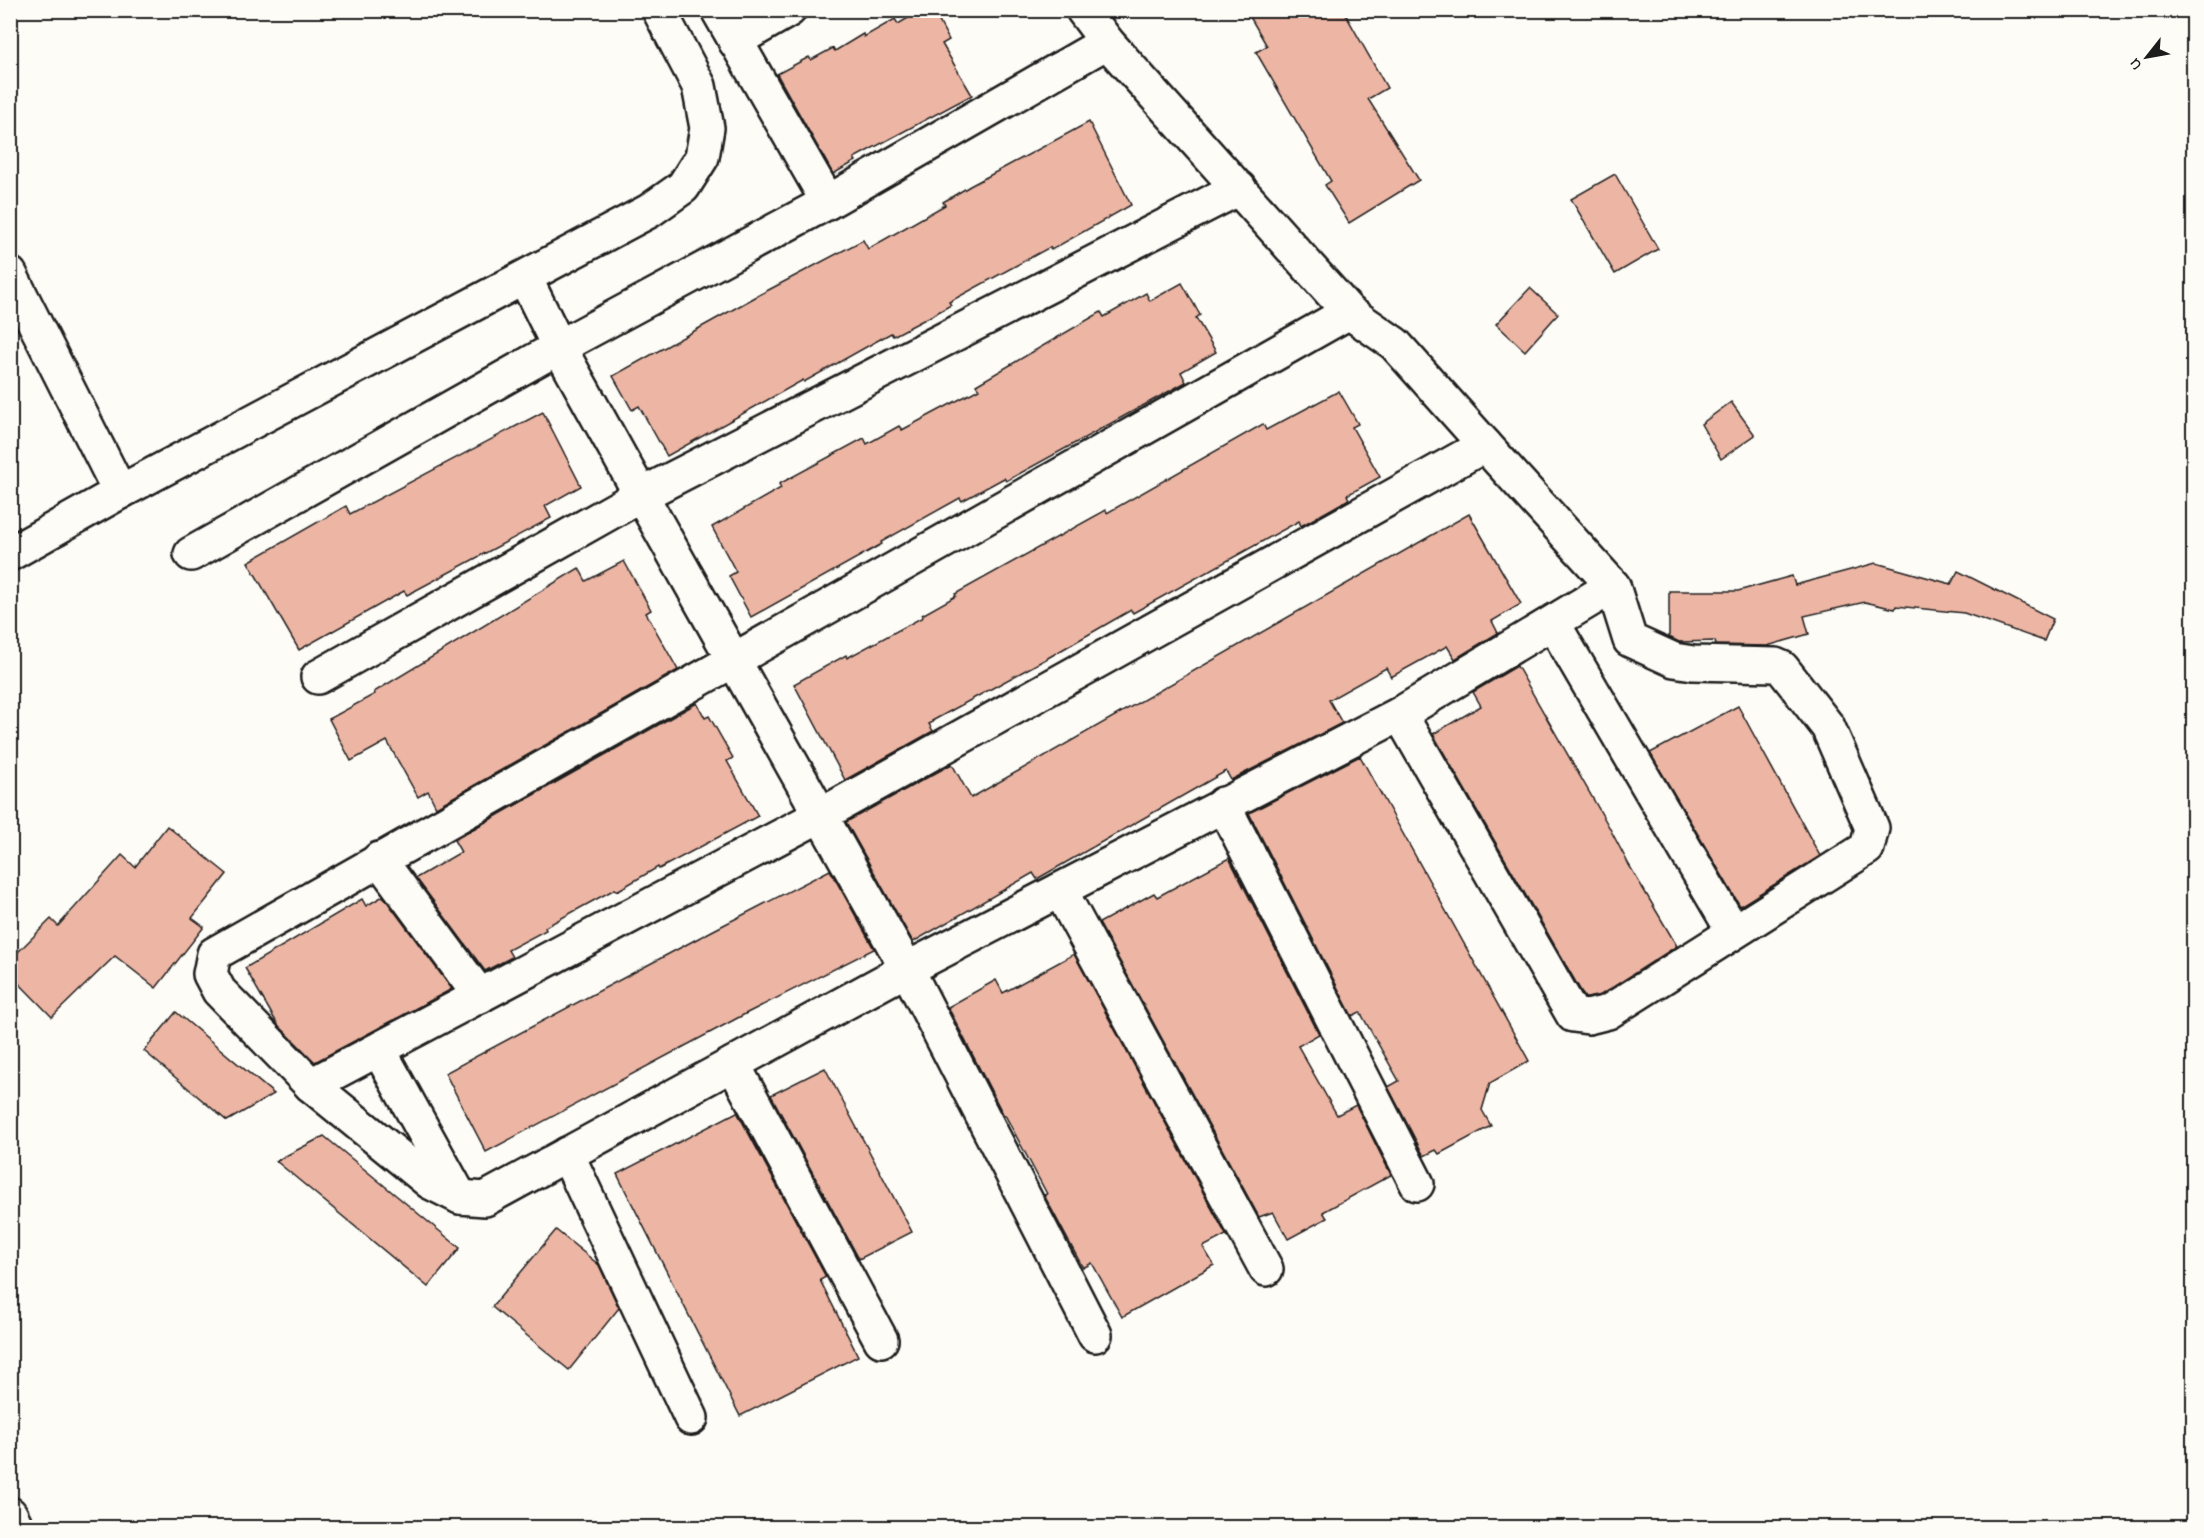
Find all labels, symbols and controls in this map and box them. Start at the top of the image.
north arrow [2117,27,2177,87]
text: U [2123,53,2149,74]

